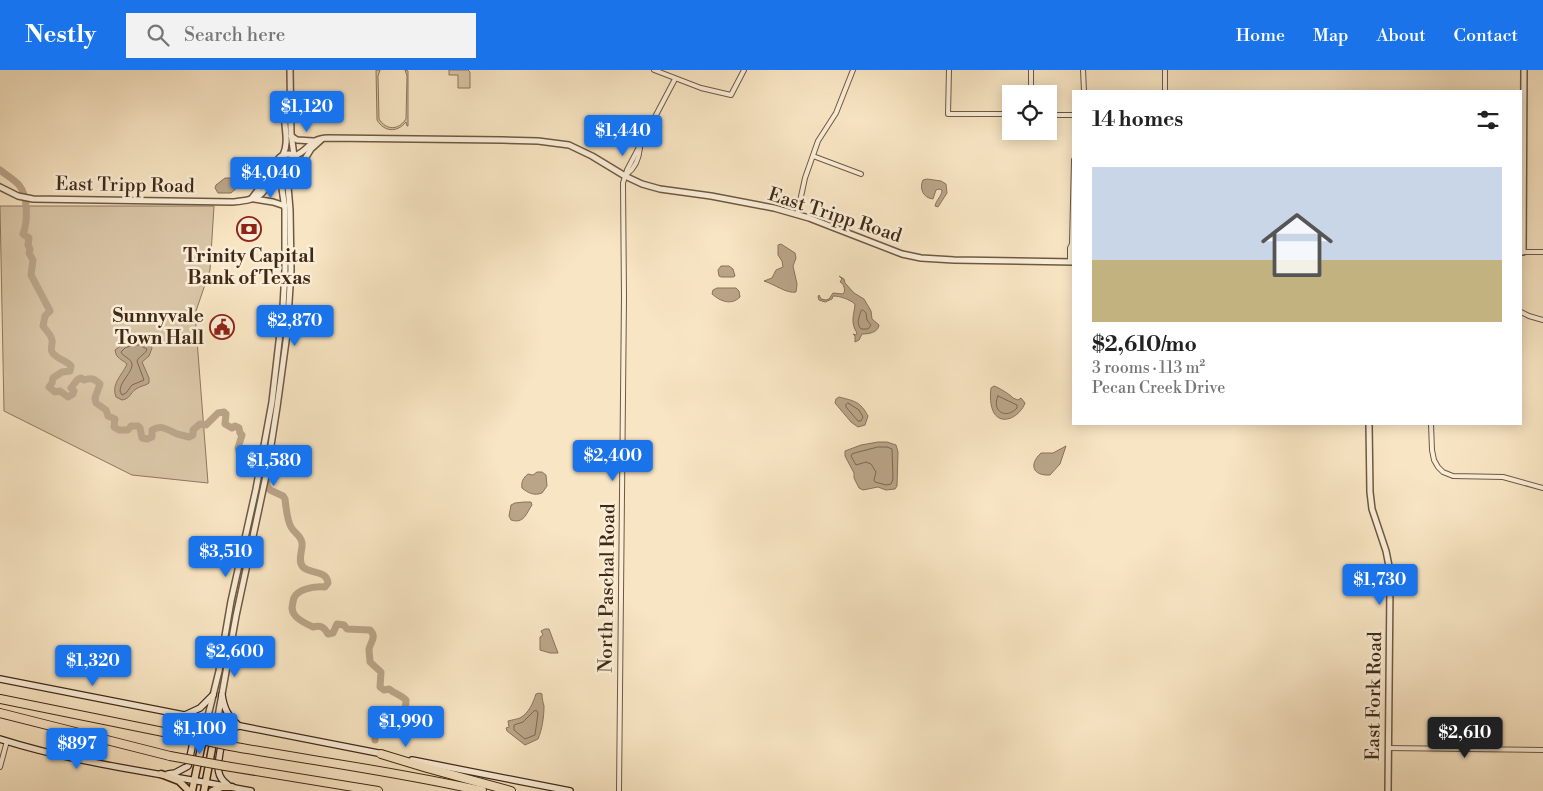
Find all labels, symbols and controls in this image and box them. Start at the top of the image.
search box [126,13,476,58]
text: Nestly [25,20,96,50]
icon: search [144,21,172,49]
text: Search here [184,23,285,47]
text: Home [1236,24,1285,47]
text: Map [1313,24,1349,47]
text: About [1377,24,1426,47]
text: Contact [1454,24,1518,47]
map controls [1002,85,1057,140]
button: locate [1002,85,1057,140]
pin: $1,120 [266,90,348,133]
text: $1,120 [281,97,333,117]
icon: filters [1474,106,1502,134]
text: 14 homes [1092,107,1183,133]
pin: $1,440 [582,114,664,157]
text: $1,440 [595,121,651,141]
pin: $4,040 [230,156,312,199]
text: $4,040 [241,163,301,183]
street label: East Tripp Road [55,172,195,198]
street label: East Tripp Road [765,182,905,248]
icon: home [1252,200,1342,290]
bank icon: Trinity Capital Bank of Texas [236,216,262,242]
place label: Trinity Capital Bank of Texas [183,244,315,290]
place label: Sunnyvale Town Hall [112,304,204,350]
pin: $2,870 [254,304,336,347]
text: $2,870 [268,311,322,331]
public building icon: Sunnyvale Town Hall [209,314,235,340]
text: $2,610/mo [1092,332,1197,358]
text: 3 rooms · 113 m² [1092,358,1205,378]
text: Pecan Creek Drive [1092,378,1225,398]
pin: $2,400 [572,440,654,482]
pin: $1,580 [233,444,315,487]
text: $2,400 [584,446,642,466]
text: $1,580 [247,451,301,471]
street label: North Paschal Road [594,503,620,673]
pin: $3,510 [185,536,267,578]
text: $3,510 [200,542,252,562]
pin: $1,730 [1339,564,1421,606]
text: $1,730 [1354,570,1406,590]
street label: East Fork Road [1361,631,1387,761]
pin: $2,600 [194,636,276,678]
text: $2,600 [206,642,264,662]
pin: $1,320 [52,644,134,687]
text: $1,320 [66,651,120,671]
pin: $1,990 [365,706,447,748]
pin: $1,100 [159,712,241,755]
text: $1,990 [379,712,433,732]
pin: $2,610 [1424,716,1506,759]
text: $1,100 [174,719,226,739]
text: $2,610 [1439,723,1491,743]
pin: $897 [47,728,107,770]
text: $897 [57,734,97,754]

